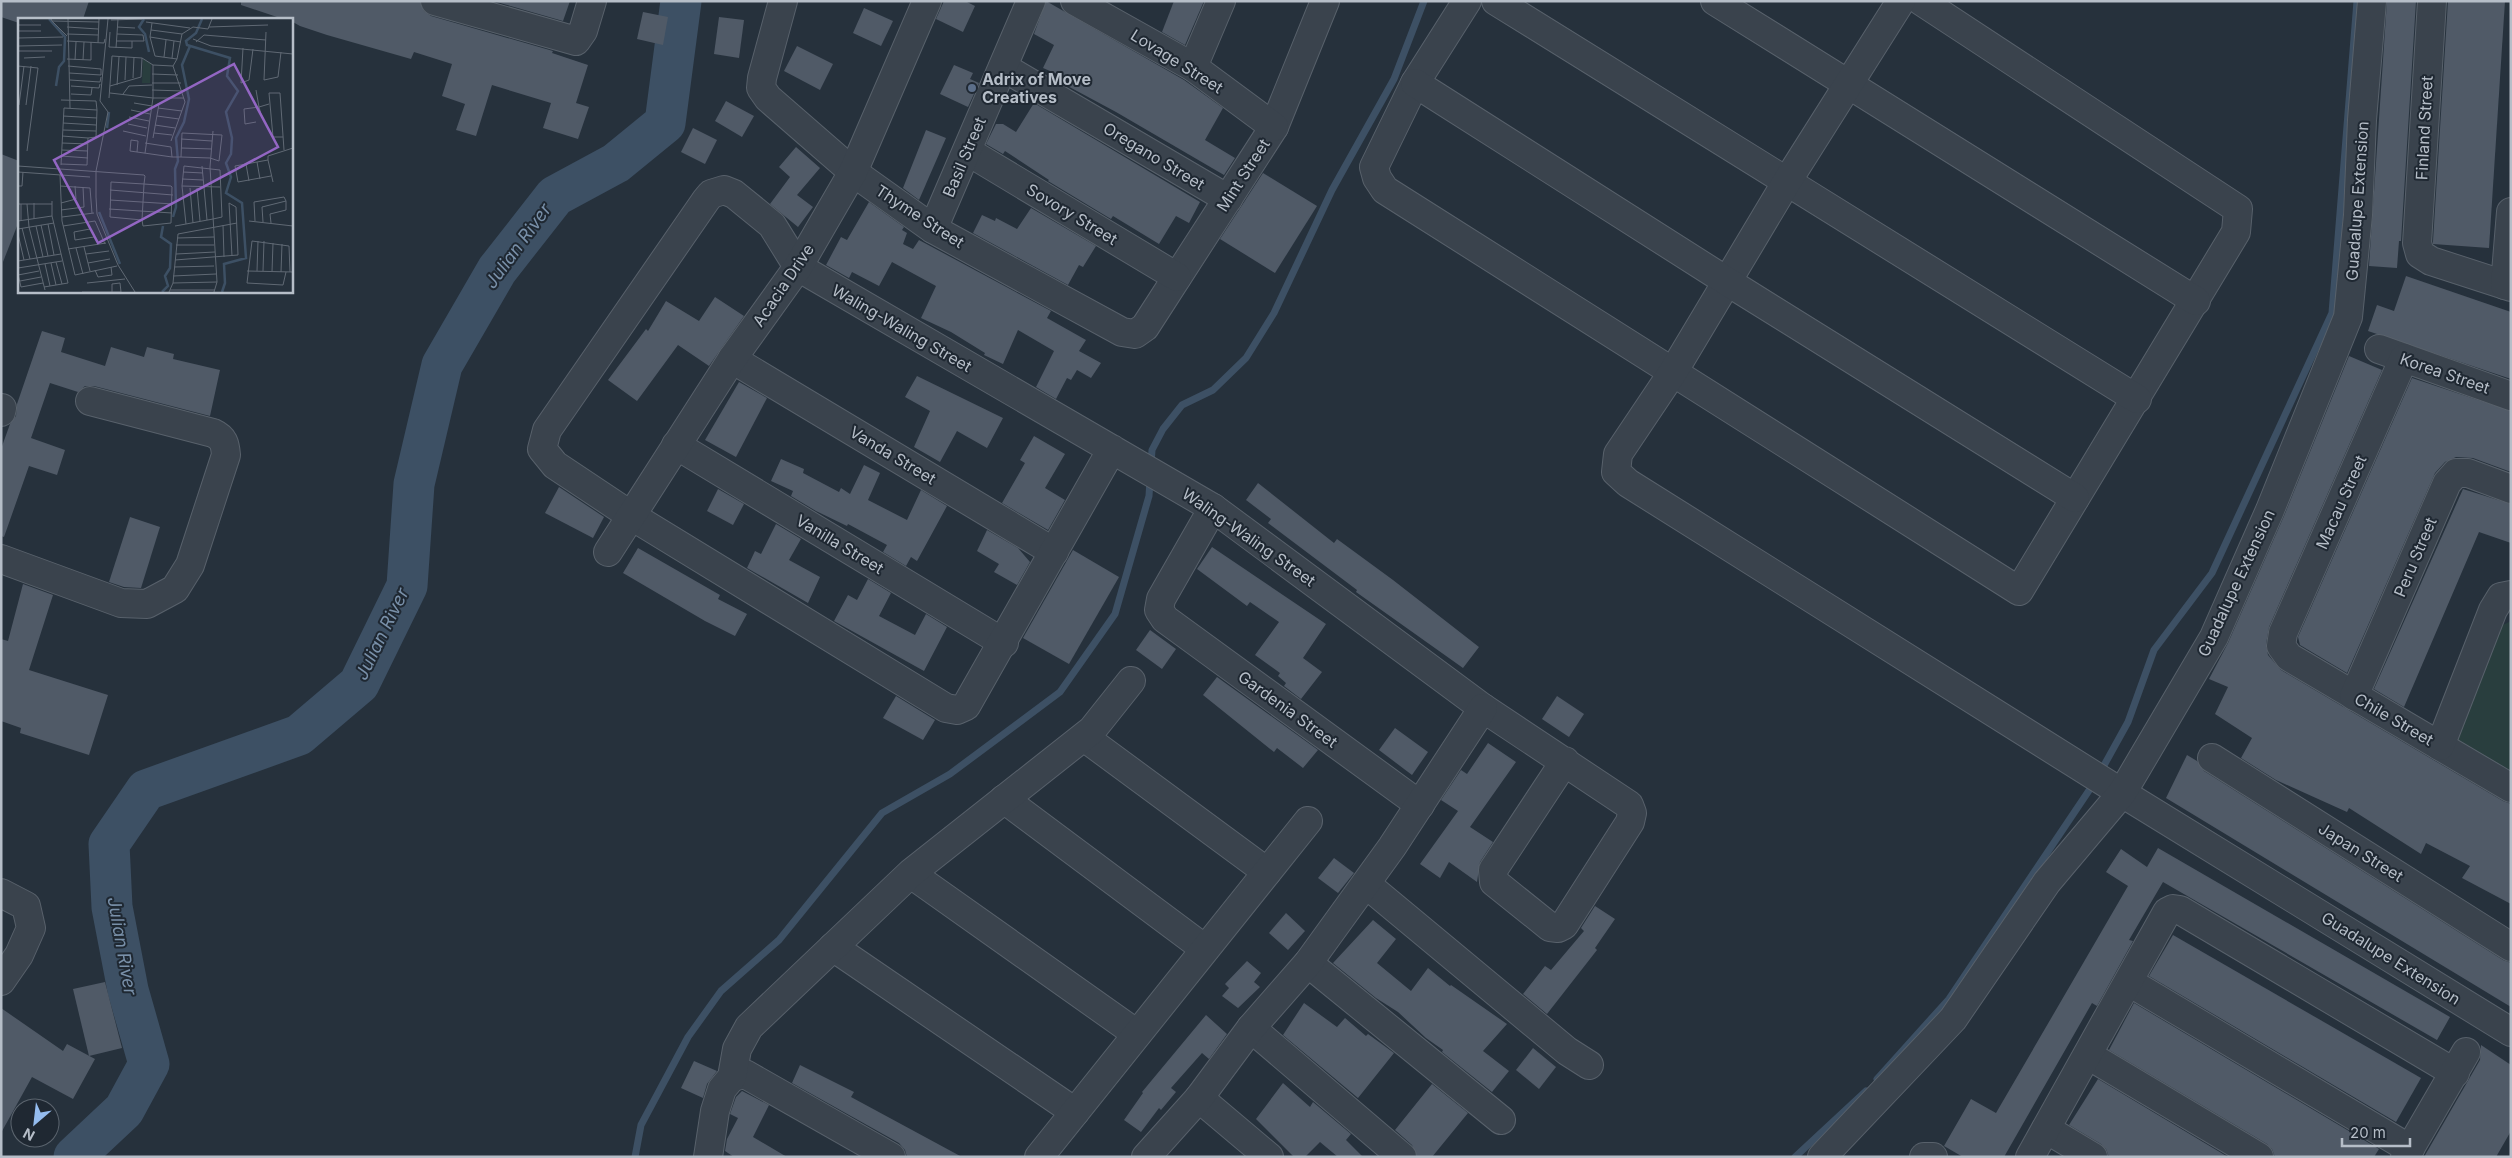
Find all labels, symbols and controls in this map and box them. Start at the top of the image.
inset map [18,18,292,292]
street label: Lovage Street [1127,25,1227,97]
place label: Adrix of Move Creatives [982,69,1091,107]
street label: Finland Street [2411,75,2437,181]
marker: Adrix of Move Creatives [966,82,978,94]
street label: Basil Street [938,114,990,200]
street label: Oregano Street [1100,118,1208,194]
street label: Guadalupe Extension [2341,120,2373,282]
street label: Mint Street [1212,135,1274,215]
street label: Sovory Street [1023,179,1121,249]
street label: Thyme Street [872,180,968,252]
water label: Julian River [480,198,556,292]
street label: Acacia Drive [748,240,818,330]
street label: Waling-Waling Street [829,280,975,376]
street label: Korea Street [2397,348,2493,398]
street label: Vanda Street [846,421,940,489]
street label: Macau Street [2311,452,2371,552]
street label: Waling-Waling Street [1179,483,1319,591]
street label: Guadalupe Extension [2193,506,2279,660]
street label: Vanilla Street [792,510,888,578]
street label: Peru Street [2389,514,2441,600]
water label: Julian River [350,583,413,683]
street label: Gardenia Street [1234,666,1342,752]
street label: Chile Street [2351,688,2437,750]
street label: Japan Street [2315,818,2407,886]
water label: Julian River [104,895,142,998]
street label: Guadalupe Extension [2318,907,2464,1009]
north arrow [10,1098,60,1148]
scale bar [2342,1116,2410,1148]
text: 20 m [2350,1123,2386,1142]
text: N [20,1125,37,1145]

